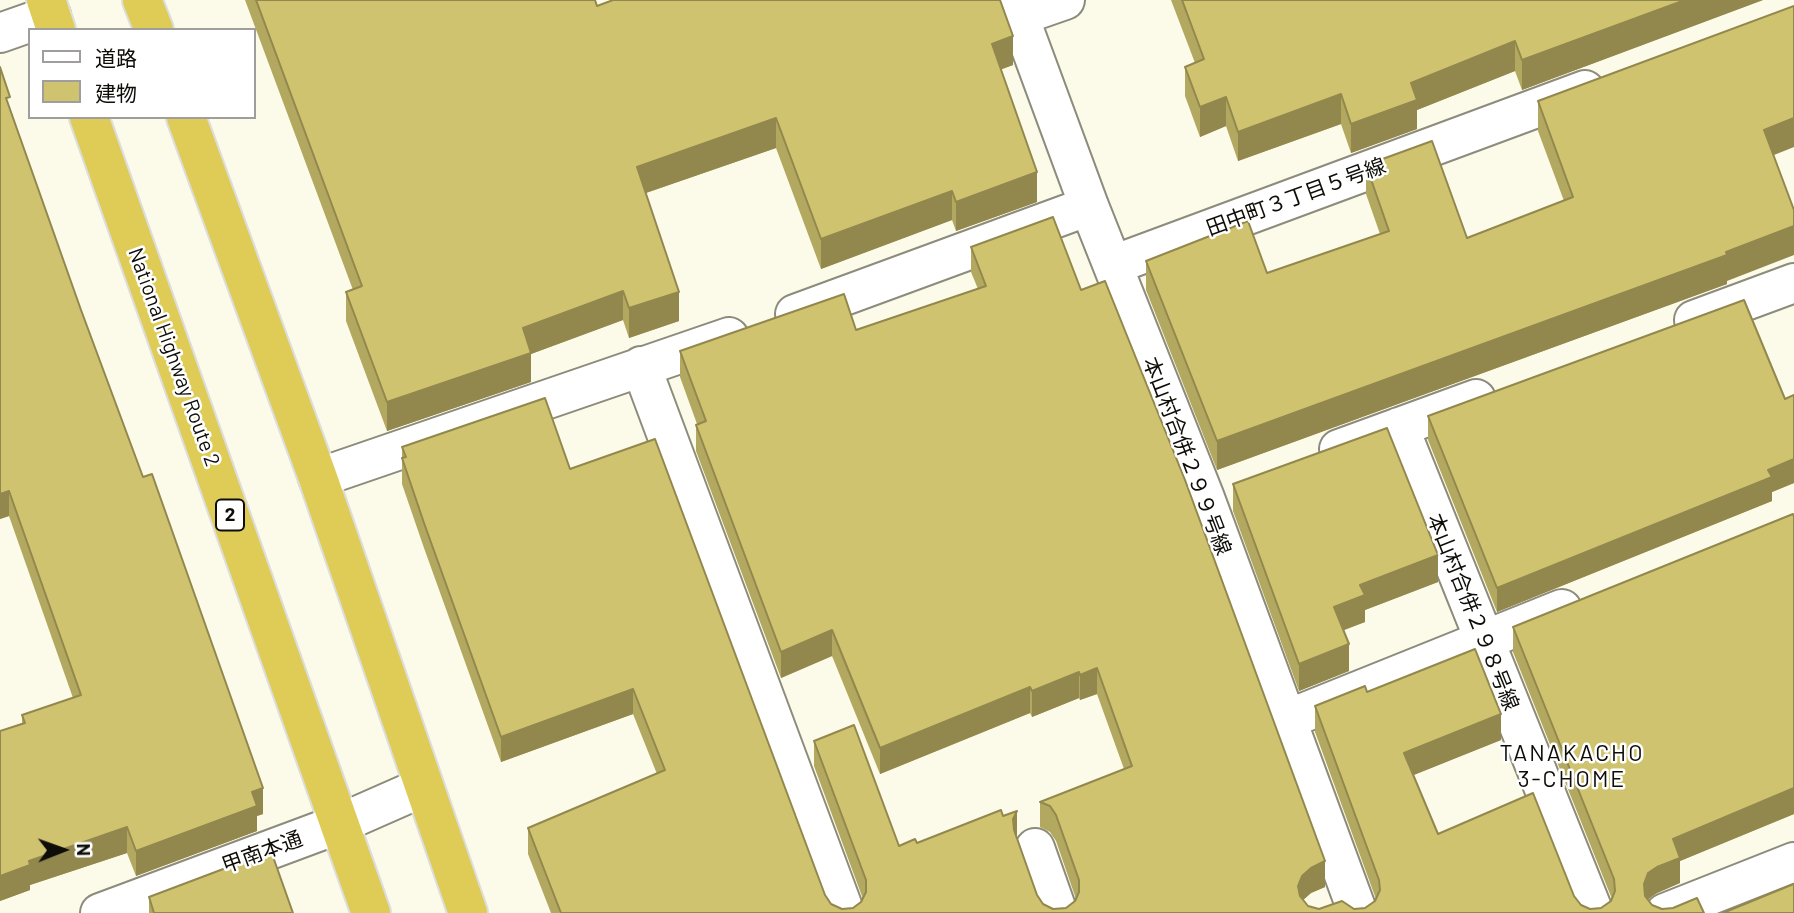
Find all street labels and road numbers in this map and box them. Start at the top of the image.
street label: 田中町３丁目５号線 [1203,153,1389,241]
street label: National Highway Route 2 [123,244,225,470]
street label: 本山村合併２９９号線 [1138,353,1236,559]
road number: 2 [216,500,244,530]
street label: 本山村合併２９８号線 [1422,510,1524,714]
street label: 甲南本通 [218,826,306,878]

